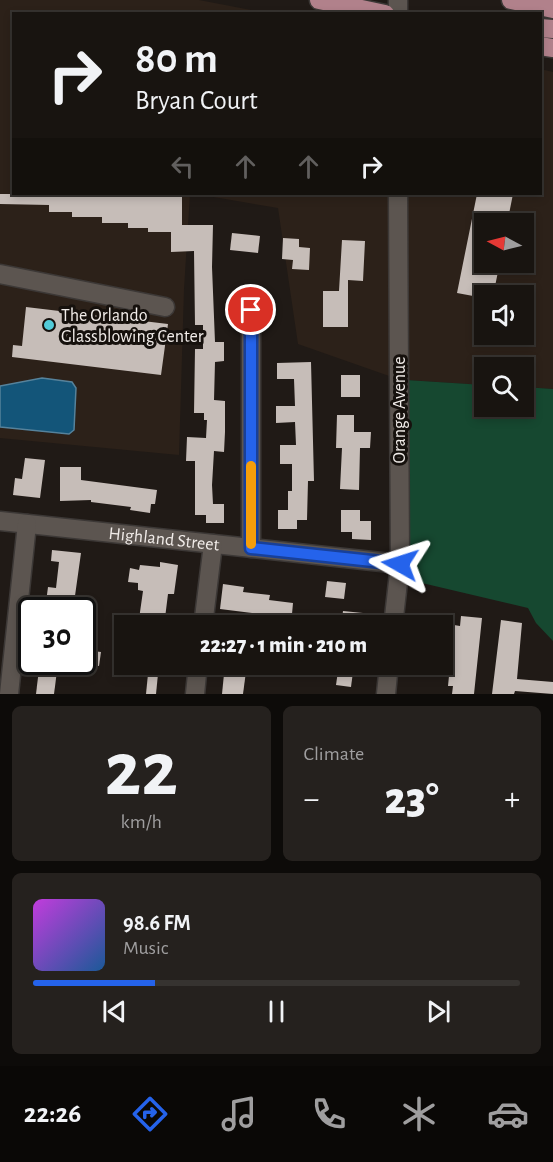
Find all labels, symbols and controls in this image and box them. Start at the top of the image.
icon: right [36,36,114,114]
text: 80 m [135,38,218,80]
text: Bryan Court [135,87,258,114]
icon: left [166,150,199,183]
icon: ahead [229,150,262,183]
icon: ahead [292,150,325,183]
icon: right [355,150,388,183]
north arrow [474,213,534,273]
map controls [474,213,534,417]
pin [225,284,276,335]
button: sound [474,285,534,345]
icon: arrive [234,293,267,326]
place label: The Orlando Glassblowing Center [61,307,204,346]
marker: The Orlando Glassblowing Center [42,318,56,332]
street label: Orange Avenue [391,357,409,464]
button: search [474,357,534,417]
street label: Highland Street [108,525,221,555]
position arrow [368,532,432,596]
speed limit sign: 30 [18,597,96,675]
text: 22:27 · 1 min · 210 m [200,634,367,656]
text: 22 [105,732,178,810]
text: Climate [304,744,364,764]
text: 23° [385,777,439,822]
text: − [304,783,319,816]
text: + [504,783,520,816]
text: km/h [121,812,162,832]
text: 98.6 FM [123,912,191,934]
text: Music [123,938,169,958]
icon: previous [98,995,131,1028]
icon: pause [260,995,293,1028]
icon: next [422,995,455,1028]
icon: directions [129,1093,171,1135]
icon: music [218,1093,260,1135]
icon: phone [308,1093,350,1135]
icon: climate [398,1093,440,1135]
icon: car [487,1093,529,1135]
text: 22:26 [24,1100,81,1127]

